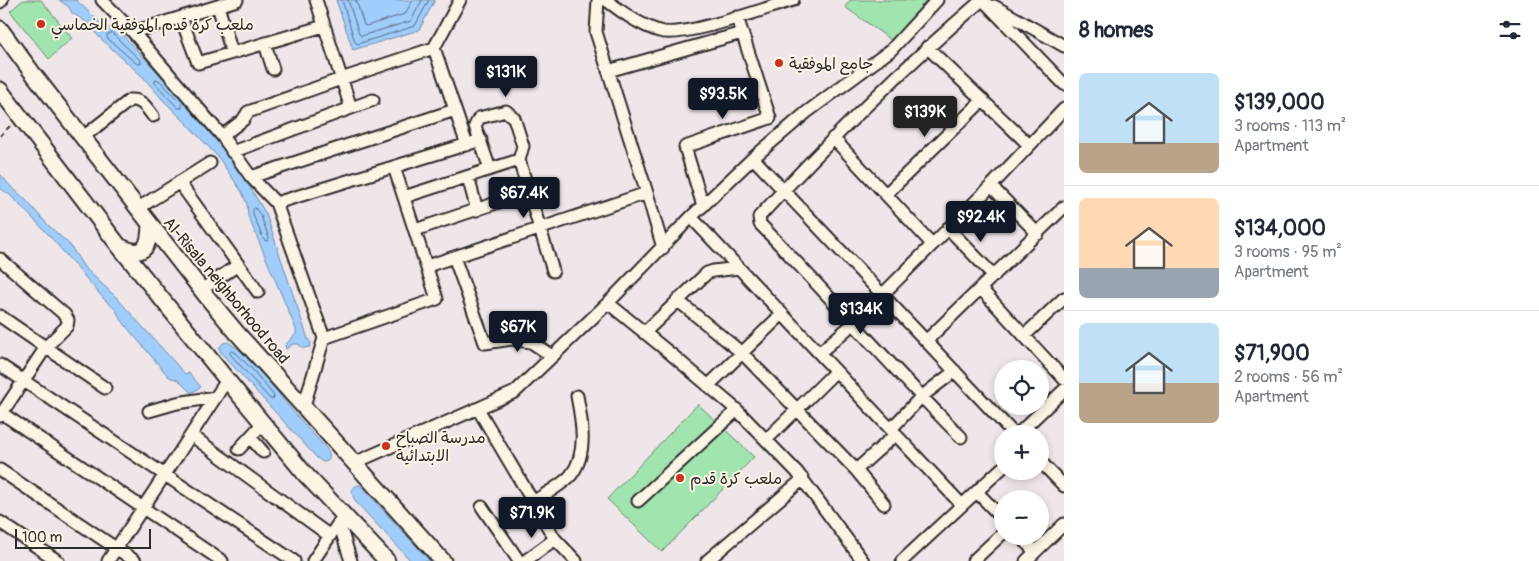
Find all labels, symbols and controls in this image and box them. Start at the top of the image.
place label: ملعب كرة قدم الموفقية الخماسي [51,15,254,39]
icon: filters [1496,16,1524,44]
text: 8 homes [1079,17,1153,44]
marker: ملعب كرة قدم الموفقية الخماسي [35,18,47,30]
place label: جامع الموفقية [789,54,873,75]
pin: $131K [471,56,541,98]
marker: جامع الموفقية [773,57,785,69]
text: $131K [486,62,526,82]
pin: $93.5K [682,78,764,120]
text: $93.5K [699,84,747,104]
text: $139,000 [1234,89,1325,116]
icon: home [1119,93,1179,153]
pin: $139K [890,96,960,138]
text: $139K [904,102,946,122]
text: 3 rooms · 113 m² [1234,116,1346,136]
text: Apartment [1234,136,1309,156]
pin: $67.4K [483,176,565,219]
text: $67.4K [500,183,548,203]
pin: $92.4K [940,200,1022,243]
text: $92.4K [957,207,1005,227]
street label: Al-Risala neighborhood road [159,213,293,368]
text: $134,000 [1234,215,1326,242]
icon: home [1119,218,1179,278]
text: 3 rooms · 95 m² [1234,242,1342,262]
text: Apartment [1234,262,1309,282]
pin: $134K [826,292,896,335]
text: $134K [840,299,882,319]
pin: $67K [488,310,548,353]
text: $67K [500,317,536,337]
text: $71,900 [1234,340,1310,367]
icon: home [1119,343,1179,403]
map controls [994,360,1049,545]
button: locate [994,360,1049,415]
text: 2 rooms · 56 m² [1234,367,1343,387]
text: Apartment [1234,387,1309,407]
button: + [994,425,1049,480]
place label: مدرسة الصباح الابتدائية [396,428,486,466]
marker: مدرسة الصباح الابتدائية [380,440,392,452]
place label: ملعب كرة قدم [690,469,782,491]
marker: ملعب كرة قدم [674,472,686,484]
button: − [994,490,1049,545]
pin: $71.9K [491,496,573,539]
text: $71.9K [510,503,554,523]
scale bar [15,526,151,549]
text: 100 m [22,529,62,546]

